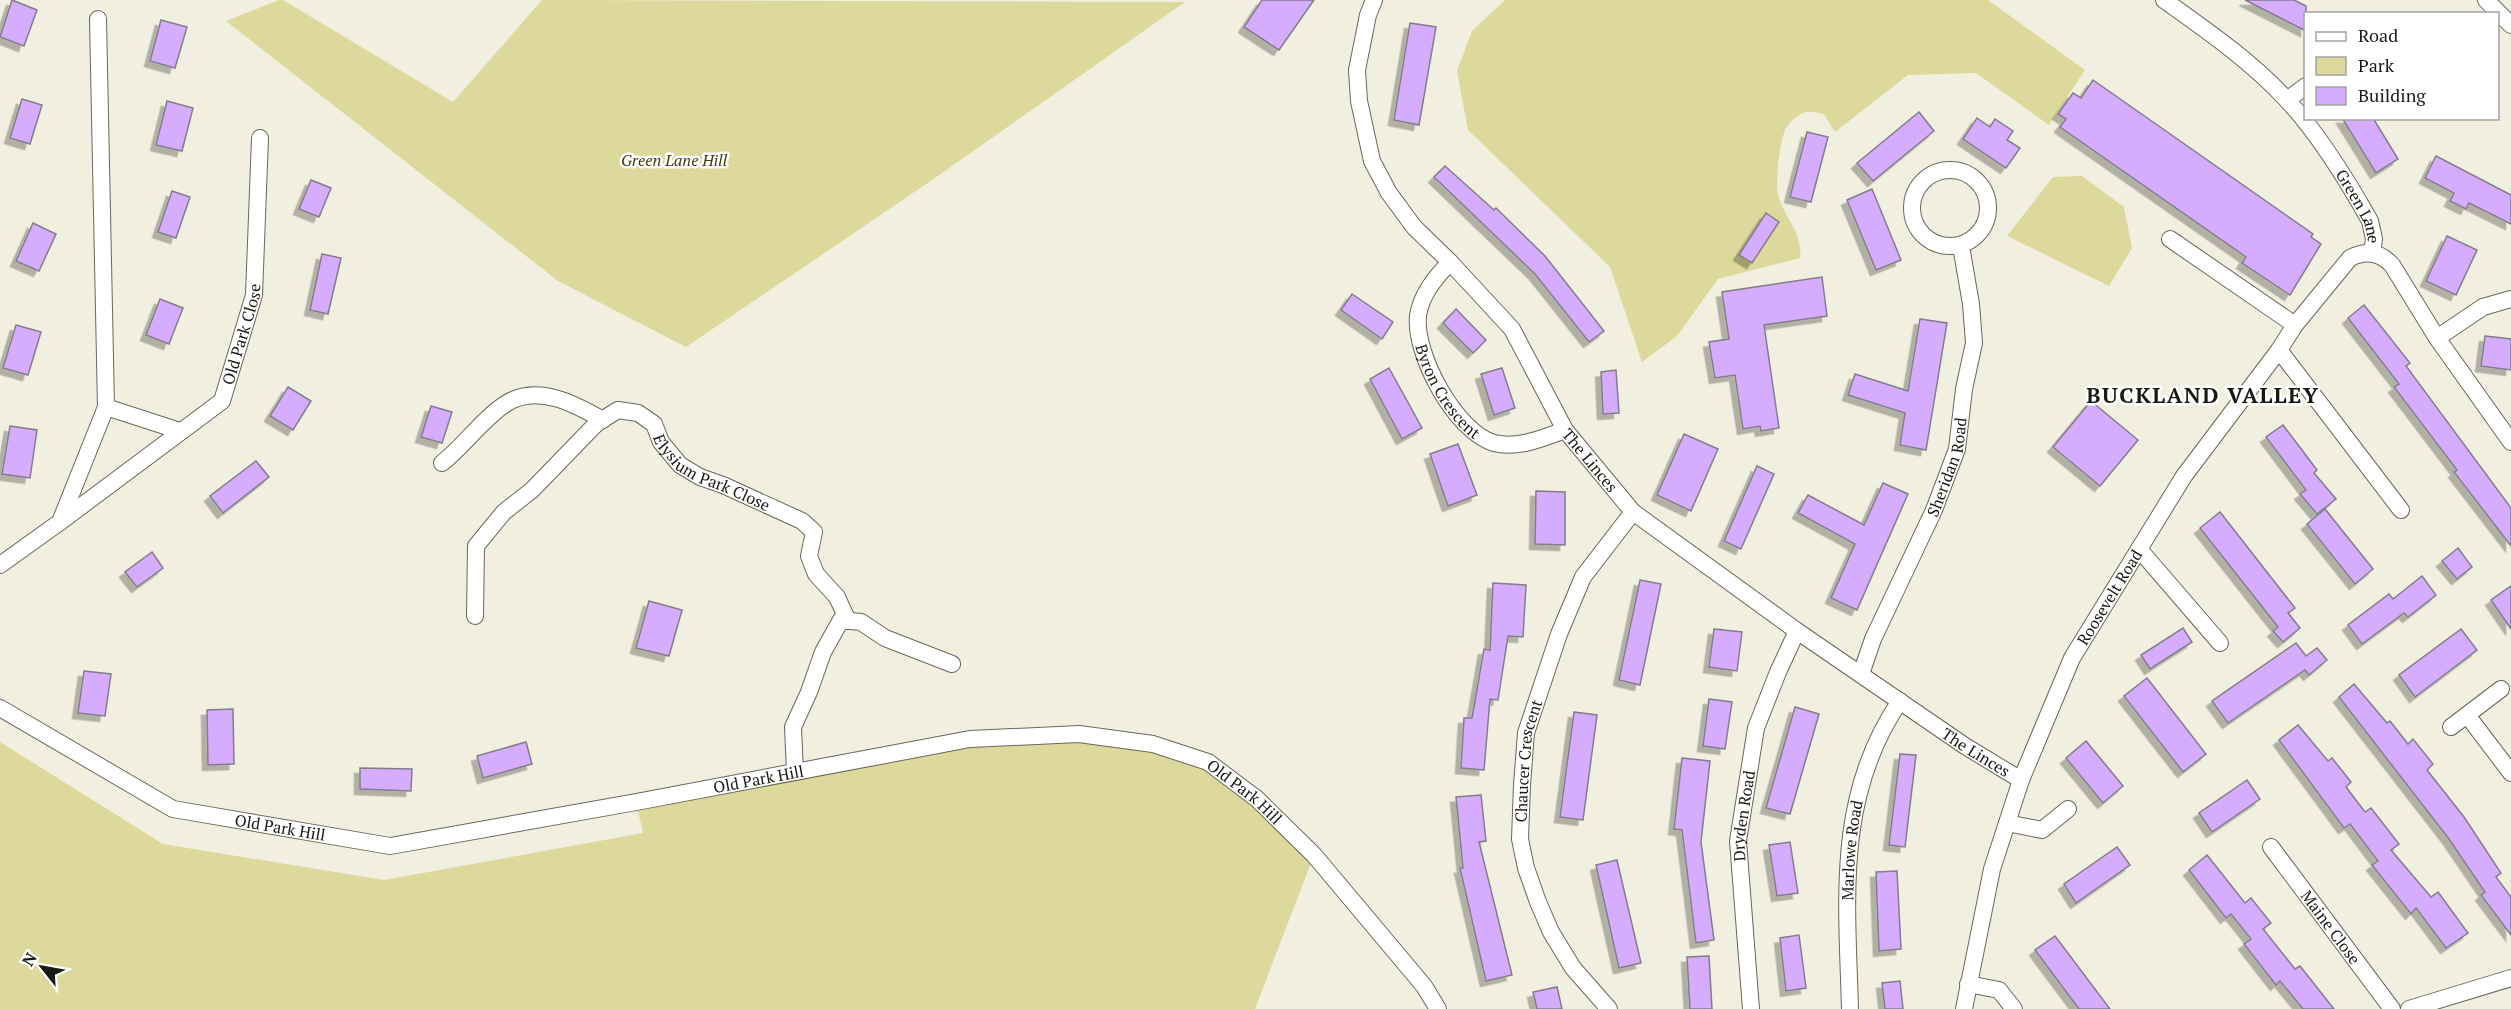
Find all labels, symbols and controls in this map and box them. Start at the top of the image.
legend [2304,12,2499,120]
text: Road [2358,23,2398,47]
text: Park [2358,53,2395,77]
text: Building [2358,83,2426,107]
park label: Green Lane Hill [621,149,728,171]
street label: Green Lane [2331,165,2385,245]
street label: Old Park Close [217,283,265,387]
street label: Byron Crescent [1410,342,1485,444]
district label: BUCKLAND VALLEY [2086,380,2320,409]
street label: Sheridan Road [1921,416,1972,520]
street label: The Linces [1557,424,1623,497]
street label: Elysium Park Close [648,431,774,516]
street label: Roosevelt Road [2072,545,2147,649]
street label: Chaucer Crescent [1510,696,1547,823]
street label: The Linces [1938,722,2014,782]
street label: Old Park Hill [1202,754,1287,829]
street label: Old Park Hill [711,760,806,798]
street label: Dryden Road [1727,769,1760,862]
street label: Marlowe Road [1836,798,1868,901]
street label: Old Park Hill [233,809,327,846]
street label: Maine Close [2296,886,2366,969]
north arrow [12,937,72,997]
text: N [17,948,42,970]

